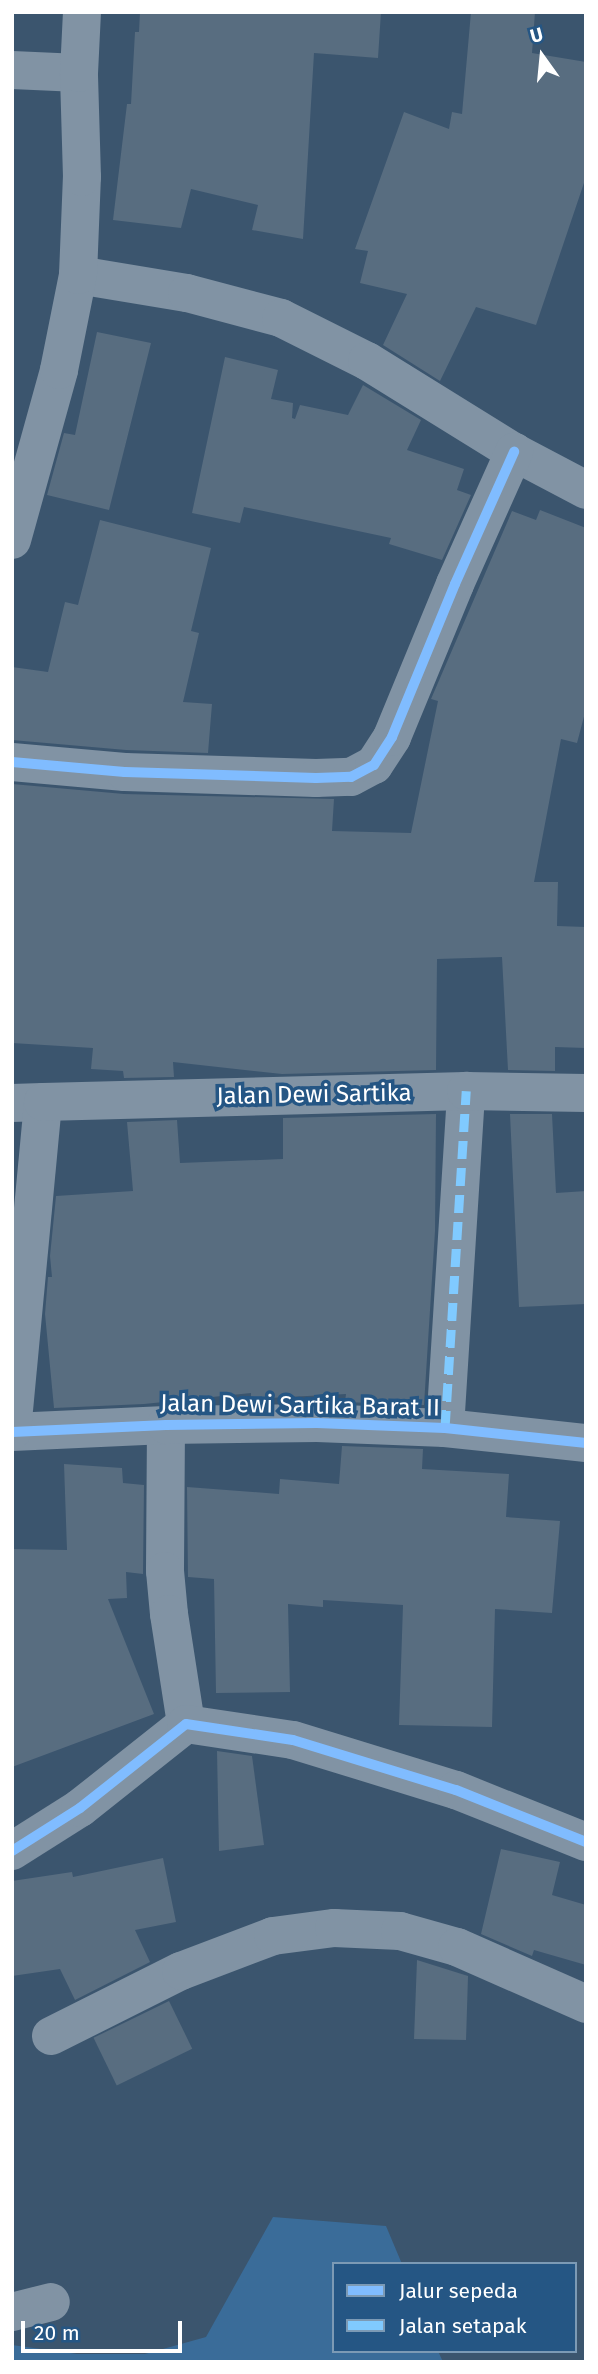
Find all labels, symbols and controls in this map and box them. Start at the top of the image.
north arrow [507,21,577,91]
text: U [527,23,545,48]
street label: Jalan Dewi Sartika [216,1079,412,1111]
street label: Jalan Dewi Sartika Barat II [160,1389,440,1423]
legend [332,2262,577,2353]
text: Jalur sepeda [399,2278,518,2304]
scale bar [24,2308,186,2352]
text: Jalan setapak [399,2313,527,2339]
text: 20 m [34,2320,80,2346]

